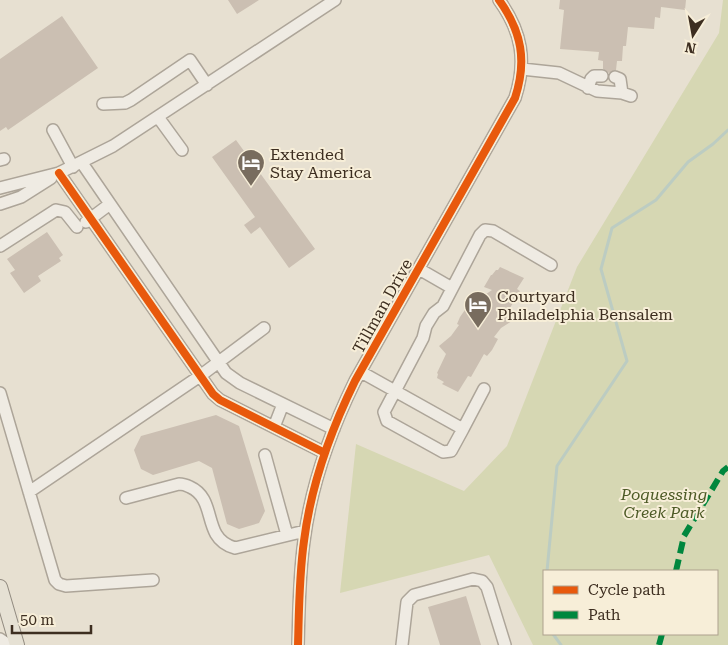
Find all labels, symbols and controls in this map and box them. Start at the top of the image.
north arrow [668,10,718,60]
text: N [683,39,697,57]
place label: Extended Stay America [270,145,372,182]
hotel icon: Extended Stay America [236,148,266,187]
street label: Tillman Drive [349,255,416,357]
place label: Courtyard Philadelphia Bensalem [497,287,673,324]
hotel icon: Courtyard Philadelphia Bensalem [463,290,493,329]
park label: Poquessing Creek Park [620,485,707,522]
legend [543,570,718,635]
text: Cycle path [588,581,666,599]
scale bar [12,602,91,634]
text: Path [588,606,621,624]
text: 50 m [20,611,55,629]

